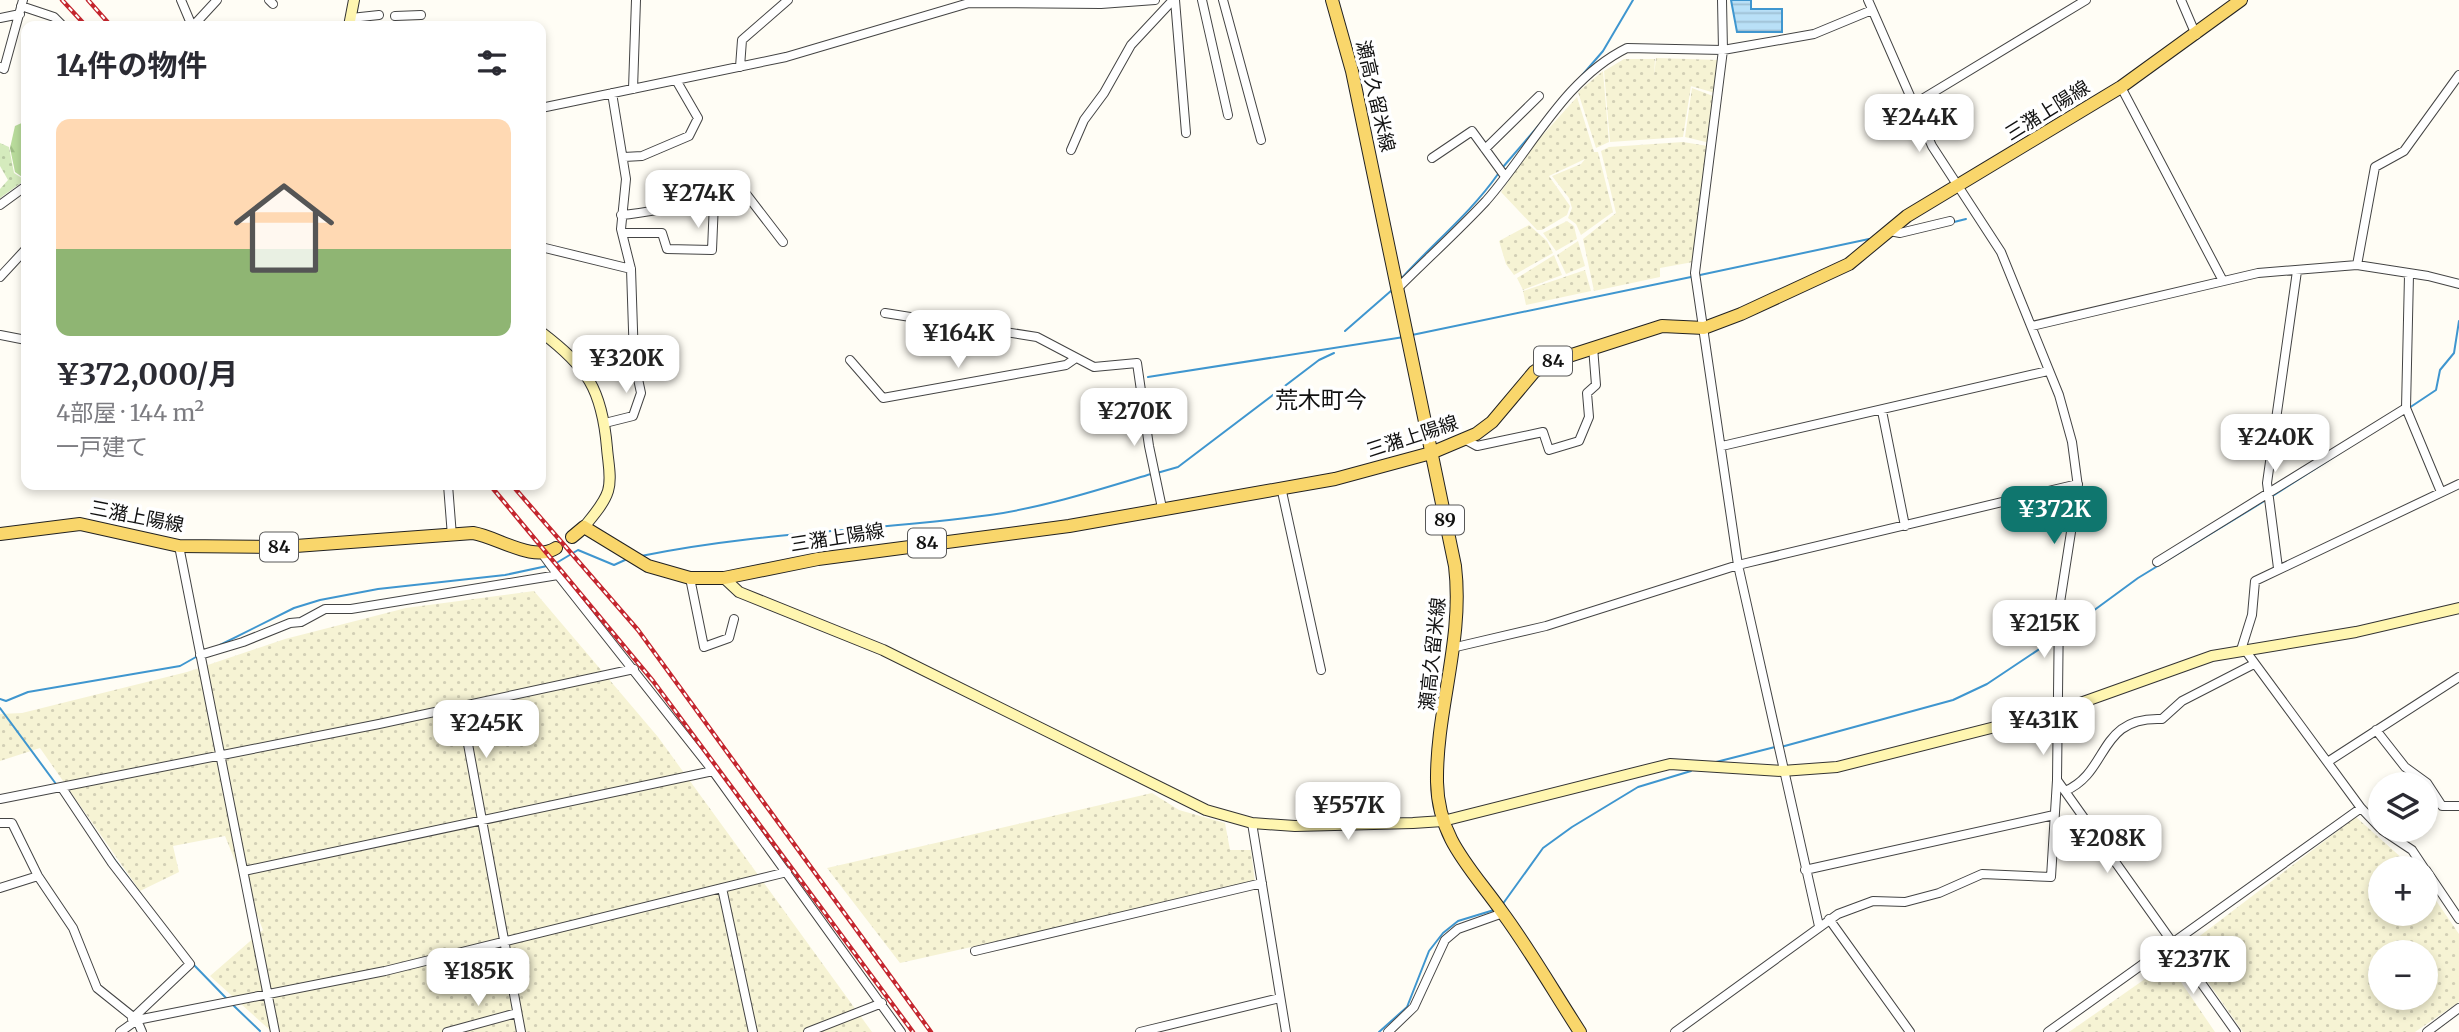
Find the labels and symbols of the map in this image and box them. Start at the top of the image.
street label: 瀬高久留米線 [1351,38,1401,154]
street label: 三潴上陽線 [2000,75,2094,145]
pin: ¥244K [1870,94,1968,154]
pin: ¥274K [649,170,747,230]
pin: ¥164K [909,310,1007,370]
pin: ¥320K [577,336,675,395]
road number: 84 [1534,346,1572,376]
district label: 荒木町今 [1275,385,1367,414]
pin: ¥270K [1085,388,1183,448]
street label: 三潴上陽線 [1363,410,1461,462]
pin: ¥240K [2226,414,2324,474]
pin: ¥372K [2005,486,2103,546]
street label: 三潴上陽線 [88,495,186,537]
road number: 89 [1426,506,1464,534]
street label: 三潴上陽線 [788,518,886,556]
road number: 84 [908,528,946,558]
road number: 84 [260,532,298,562]
street label: 瀬高久留米線 [1414,596,1450,712]
pin: ¥215K [1995,600,2093,660]
pin: ¥431K [1994,698,2092,757]
pin: ¥245K [437,700,535,760]
pin: ¥557K [1299,782,1397,842]
pin: ¥208K [2058,816,2156,875]
pin: ¥237K [2144,936,2242,996]
pin: ¥185K [429,948,527,1008]

